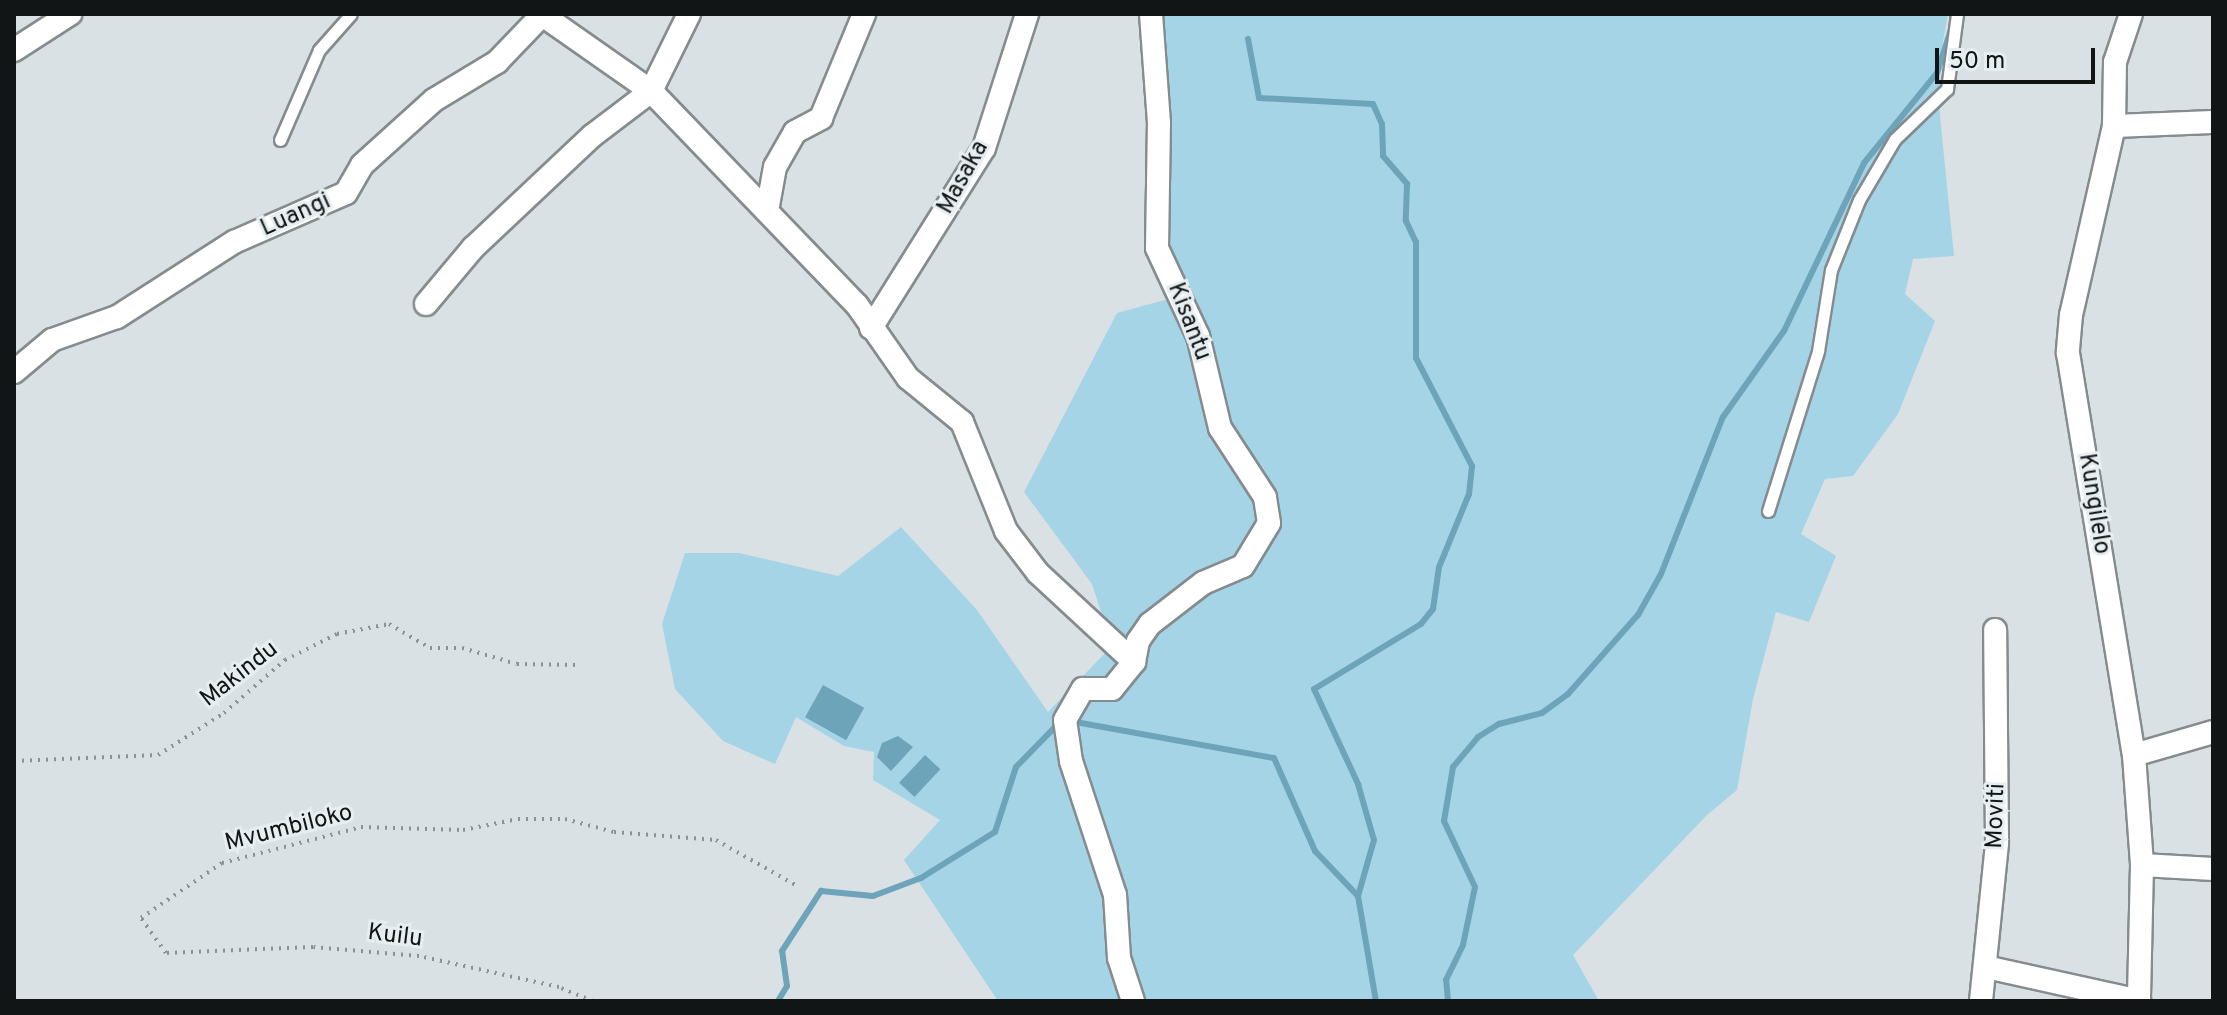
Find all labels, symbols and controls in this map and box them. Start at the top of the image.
scale bar [1939,32,2099,82]
text: 50 m [1949,47,2005,77]
street label: Masaka [932,136,996,220]
street label: Luangi [257,188,335,244]
street label: Kisantu [1160,279,1216,365]
street label: Kungilelo [2071,451,2115,557]
street label: Makindu [195,636,285,714]
street label: Moviti [1981,783,2013,849]
street label: Mvumbiloko [222,799,356,859]
street label: Kuilu [366,919,424,955]

